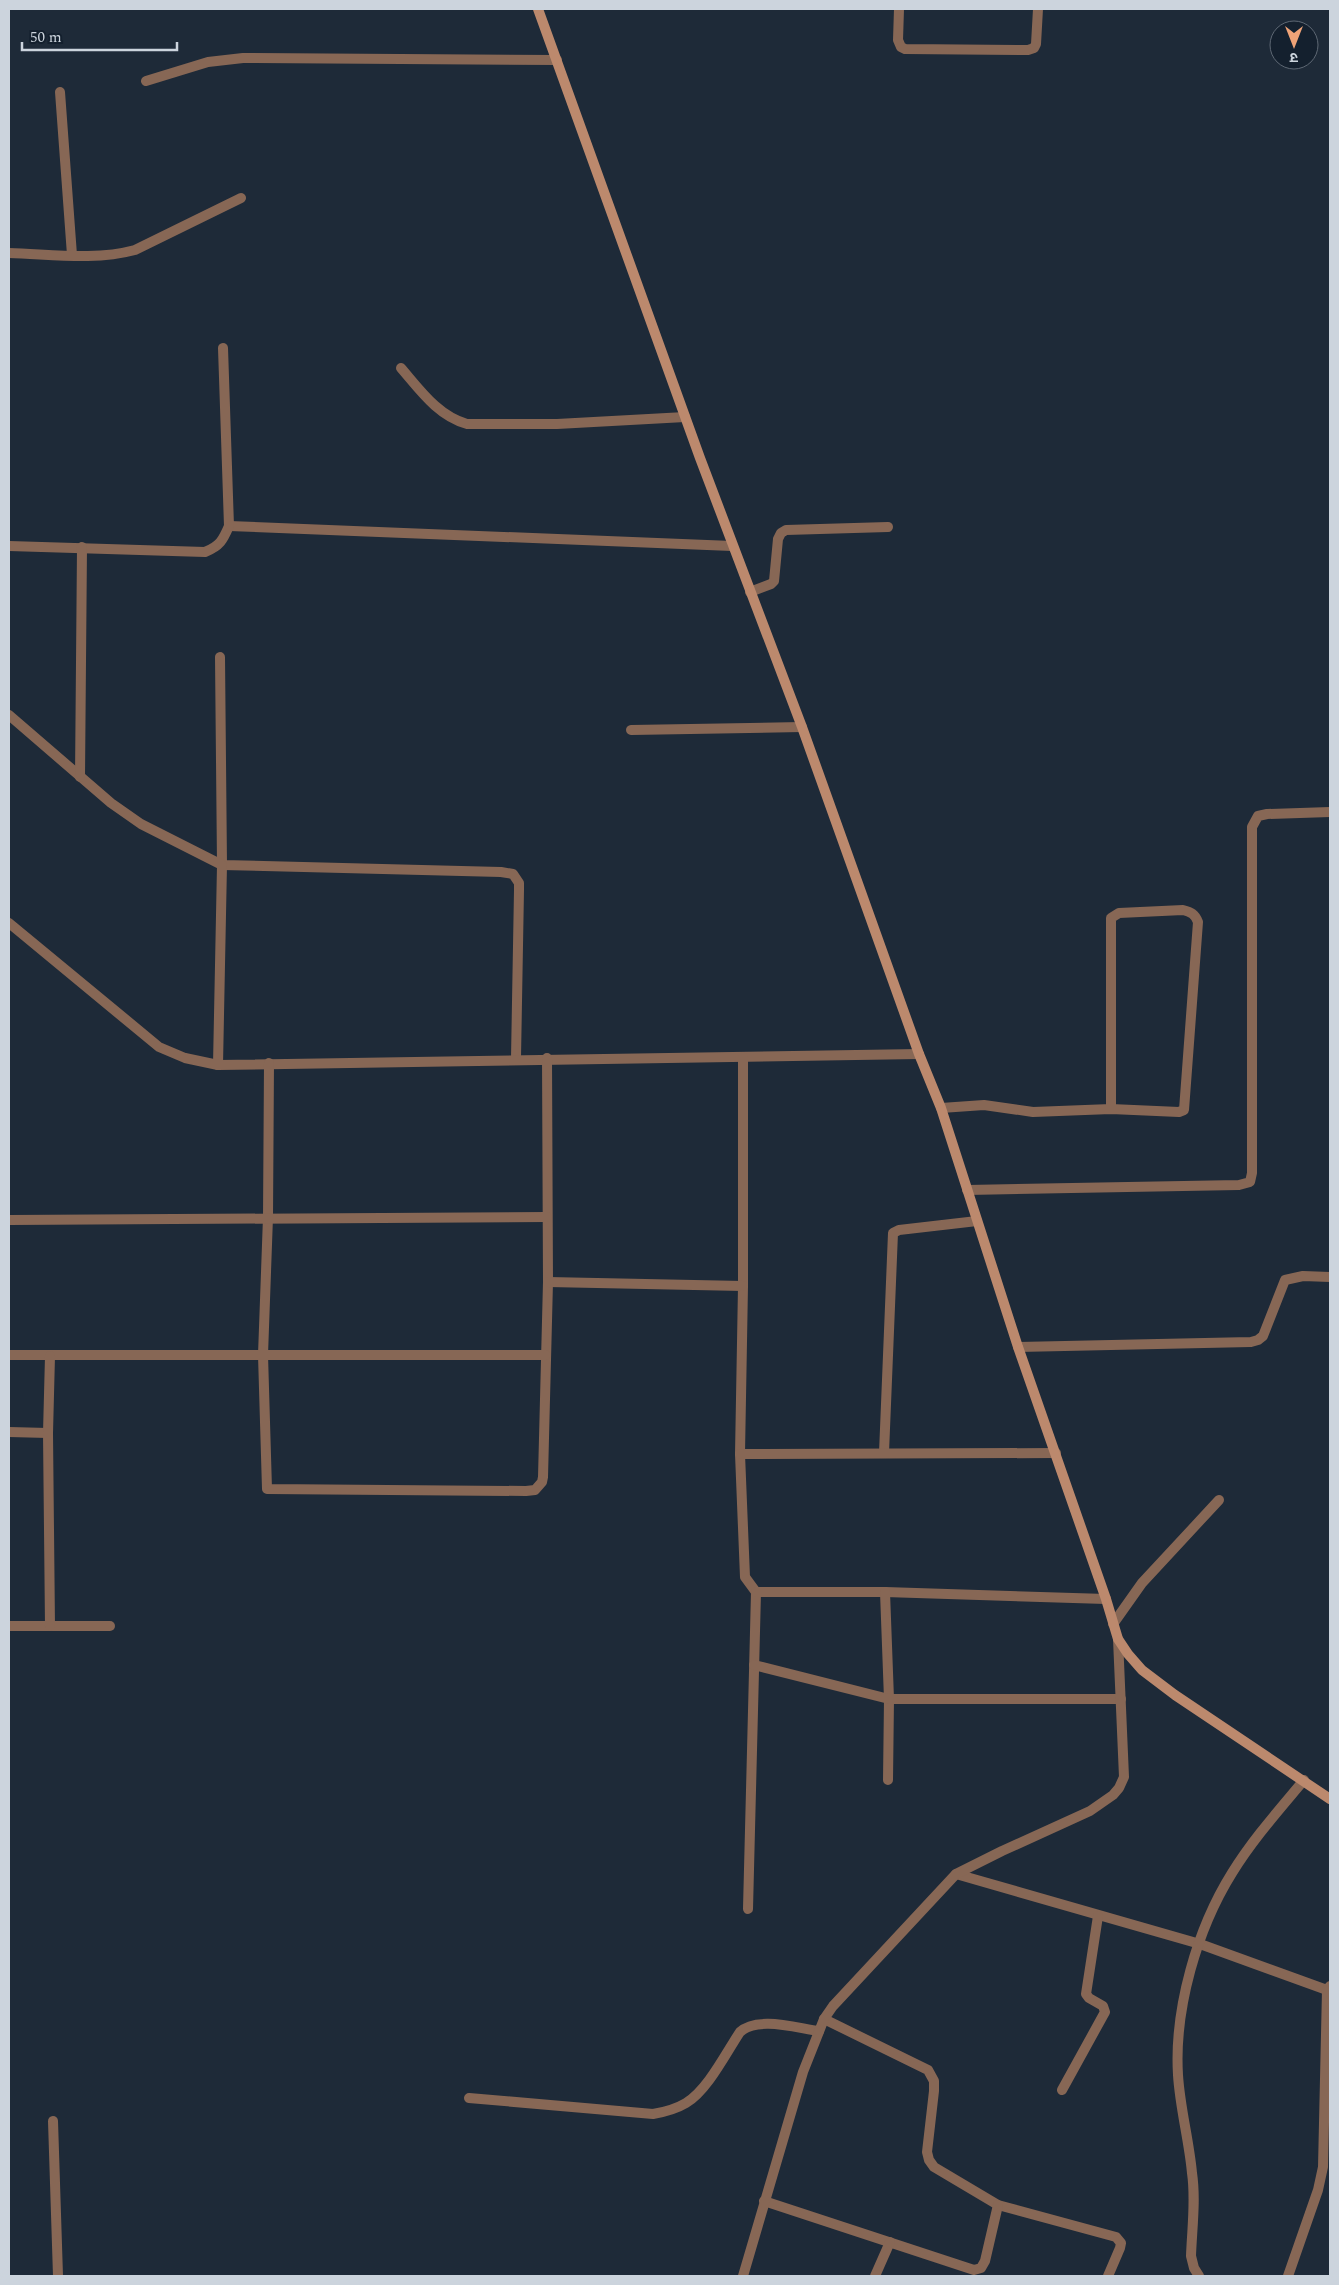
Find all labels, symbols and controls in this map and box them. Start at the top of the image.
scale bar [22,20,178,52]
north arrow [1269,20,1319,70]
text: 50 m [30,26,62,49]
text: उ [1289,47,1298,68]

